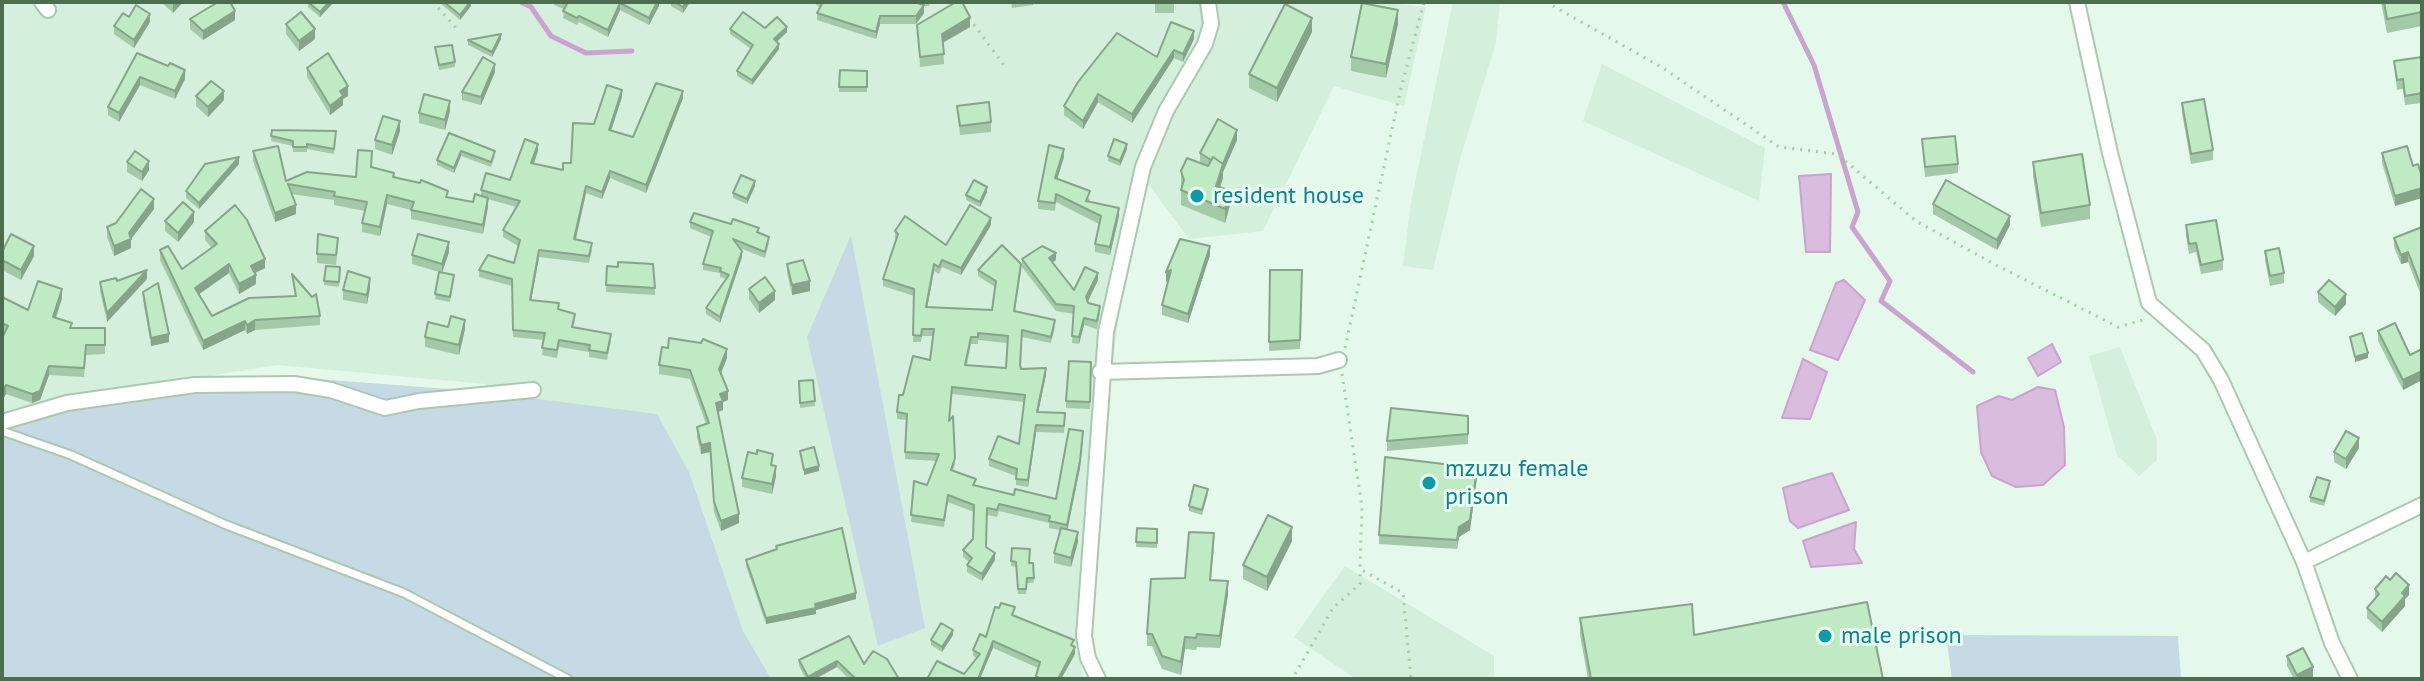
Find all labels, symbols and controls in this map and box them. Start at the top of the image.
place label: resident house [1213,182,1364,210]
marker: resident house [1188,187,1206,205]
place label: mzuzu female prison [1445,455,1588,511]
marker: mzuzu female prison [1420,474,1438,492]
place label: male prison [1841,622,1962,650]
marker: male prison [1816,627,1834,645]

